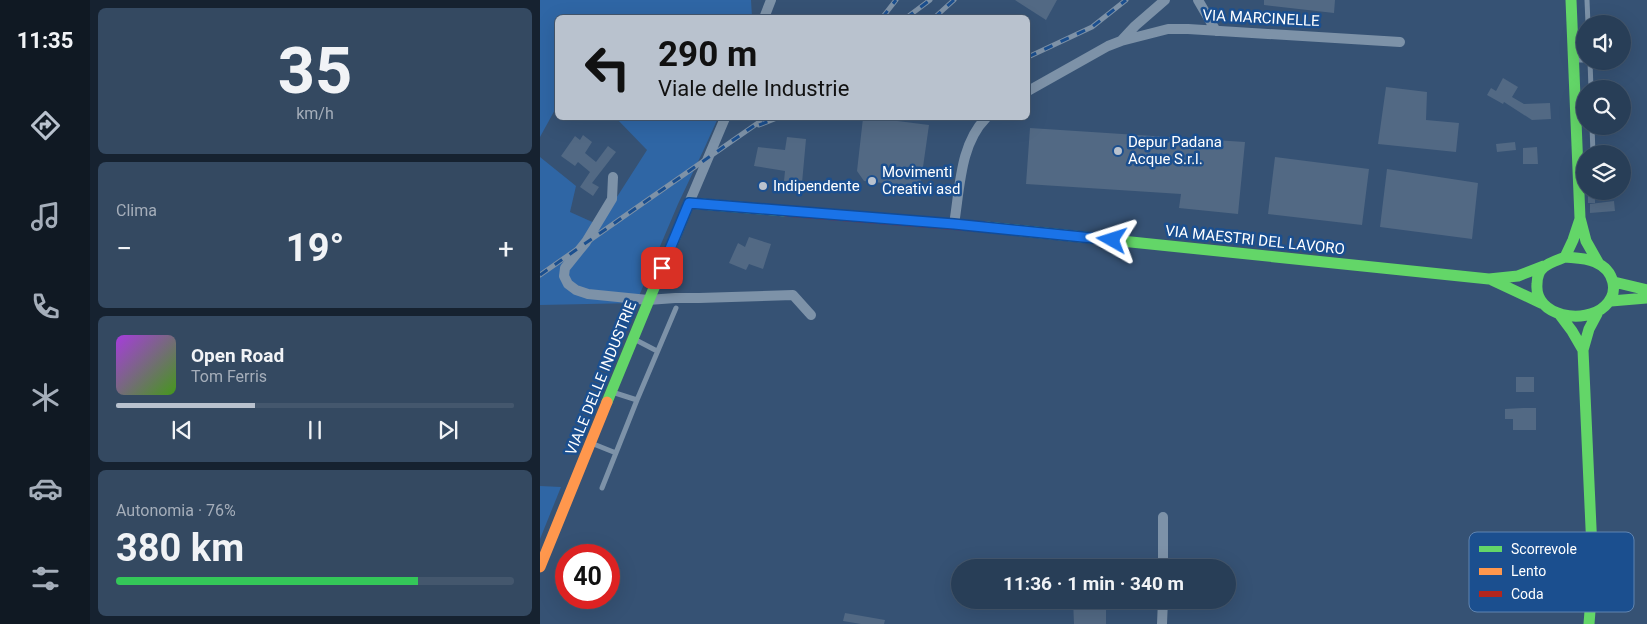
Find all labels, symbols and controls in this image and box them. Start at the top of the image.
street label: VIA MARCINELLE [1202,6,1320,30]
map controls [1576,15,1631,200]
button: sound [1576,15,1631,70]
text: 11:35 [17,28,73,53]
text: 35 [278,33,352,109]
text: 290 m [658,34,757,75]
icon: left [575,35,640,100]
text: Viale delle Industrie [658,76,849,101]
button: search [1576,80,1631,135]
text: km/h [296,104,334,123]
icon: directions [28,108,63,143]
place label: Depur Padana Acque S.r.l. [1128,133,1222,168]
marker: Depur Padana Acque S.r.l. [1112,145,1124,157]
button: layers [1576,145,1631,200]
place label: Movimenti Creativi asd [882,163,960,198]
marker: Movimenti Creativi asd [866,175,878,187]
place label: Indipendente [773,177,860,195]
marker: Indipendente [757,180,769,192]
icon: music [28,199,63,234]
text: Clima [116,201,157,220]
position arrow [1085,213,1137,265]
street label: VIA MAESTRI DEL LAVORO [1164,222,1346,258]
text: 19° [286,226,344,270]
text: − [116,232,132,265]
text: + [498,232,514,265]
pin [641,247,683,289]
icon: arrive [648,254,676,282]
icon: phone [28,289,63,324]
street label: VIALE DELLE INDUSTRIE [562,298,640,458]
text: Open Road [191,344,284,367]
text: Tom Ferris [191,367,267,386]
icon: climate [28,380,63,415]
icon: previous [168,416,196,444]
icon: pause [301,416,329,444]
icon: next [434,416,462,444]
icon: car [28,471,63,506]
text: Autonomia · 76% [116,501,236,520]
text: 380 km [116,526,244,570]
legend [1469,532,1634,612]
text: Scorrevole [1511,541,1577,557]
speed limit sign: 40 [555,544,620,609]
icon: filters [28,561,63,596]
text: Lento [1511,563,1546,579]
text: 11:36 · 1 min · 340 m [1003,572,1184,595]
text: Coda [1511,586,1544,602]

